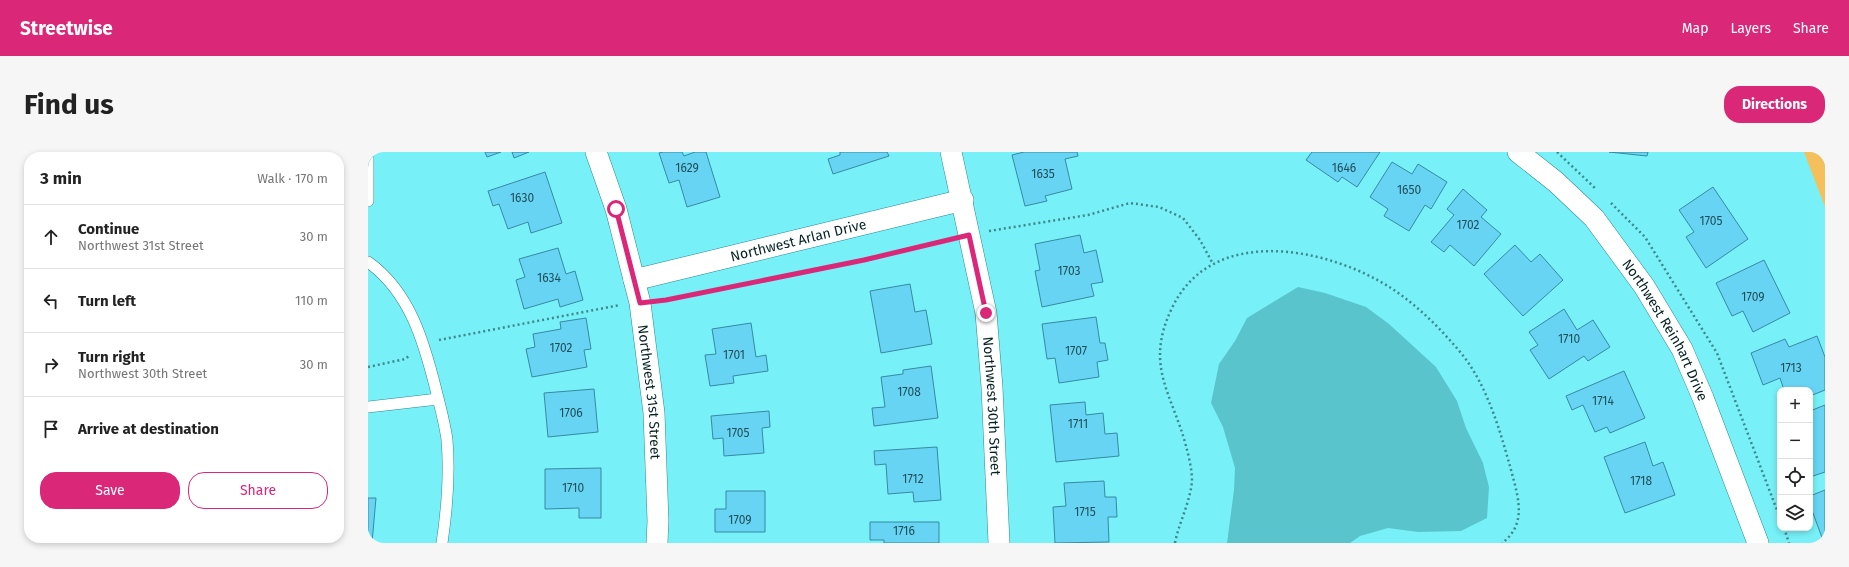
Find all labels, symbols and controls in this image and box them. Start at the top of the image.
text: Streetwise [20,17,113,40]
text: Map [1682,20,1708,37]
text: Layers [1730,20,1771,37]
text: Share [1793,20,1829,37]
button: Directions [1724,86,1825,123]
text: Find us [24,88,114,121]
house number: 1629 [675,161,699,175]
house number: 1646 [1332,161,1356,175]
house number: 1635 [1031,167,1055,181]
text: 3 min [40,168,82,189]
text: Walk · 170 m [257,171,328,186]
house number: 1650 [1397,183,1421,197]
house number: 1630 [510,191,534,205]
route start [607,200,625,218]
house number: 1705 [1699,214,1723,228]
street label: Northwest Arlan Drive [729,216,868,265]
house number: 1702 [1457,218,1479,232]
text: Continue [78,220,139,238]
icon: ahead [40,226,62,248]
text: 30 m [300,229,328,244]
text: Northwest 31st Street [78,238,204,253]
street label: Northwest Reinhart Drive [1618,256,1711,404]
house number: 1703 [1058,264,1080,278]
house number: 1634 [537,271,562,285]
icon: left [40,290,62,312]
house number: 1709 [1741,290,1765,304]
text: Turn left [78,292,136,310]
text: 110 m [295,293,328,308]
route end [977,304,995,322]
street label: Northwest 31st Street [634,324,664,461]
house number: 1710 [1558,332,1580,346]
street label: Northwest 30th Street [979,336,1004,477]
house number: 1702 [550,341,572,355]
house number: 1707 [1065,344,1087,358]
text: Turn right [78,348,145,366]
house number: 1701 [723,348,745,362]
icon: right [40,354,62,376]
text: 30 m [300,357,328,372]
house number: 1713 [1780,361,1802,375]
text: Northwest 30th Street [78,366,207,381]
house number: 1708 [897,385,921,399]
map controls [1777,387,1813,531]
button: + [1777,387,1813,423]
house number: 1714 [1592,394,1615,408]
house number: 1706 [559,406,583,420]
house number: 1711 [1068,417,1088,431]
icon: arrive [40,418,62,440]
text: Arrive at destination [78,420,219,438]
button: − [1777,423,1813,459]
house number: 1705 [726,426,750,440]
button: locate [1777,459,1813,495]
button: Save [40,472,180,509]
button: Share [188,472,328,509]
house number: 1712 [902,472,924,486]
house number: 1718 [1630,474,1652,488]
house number: 1710 [562,481,584,495]
button: layers [1777,495,1813,531]
house number: 1715 [1074,505,1096,519]
house number: 1709 [728,513,752,527]
house number: 1716 [893,524,915,538]

